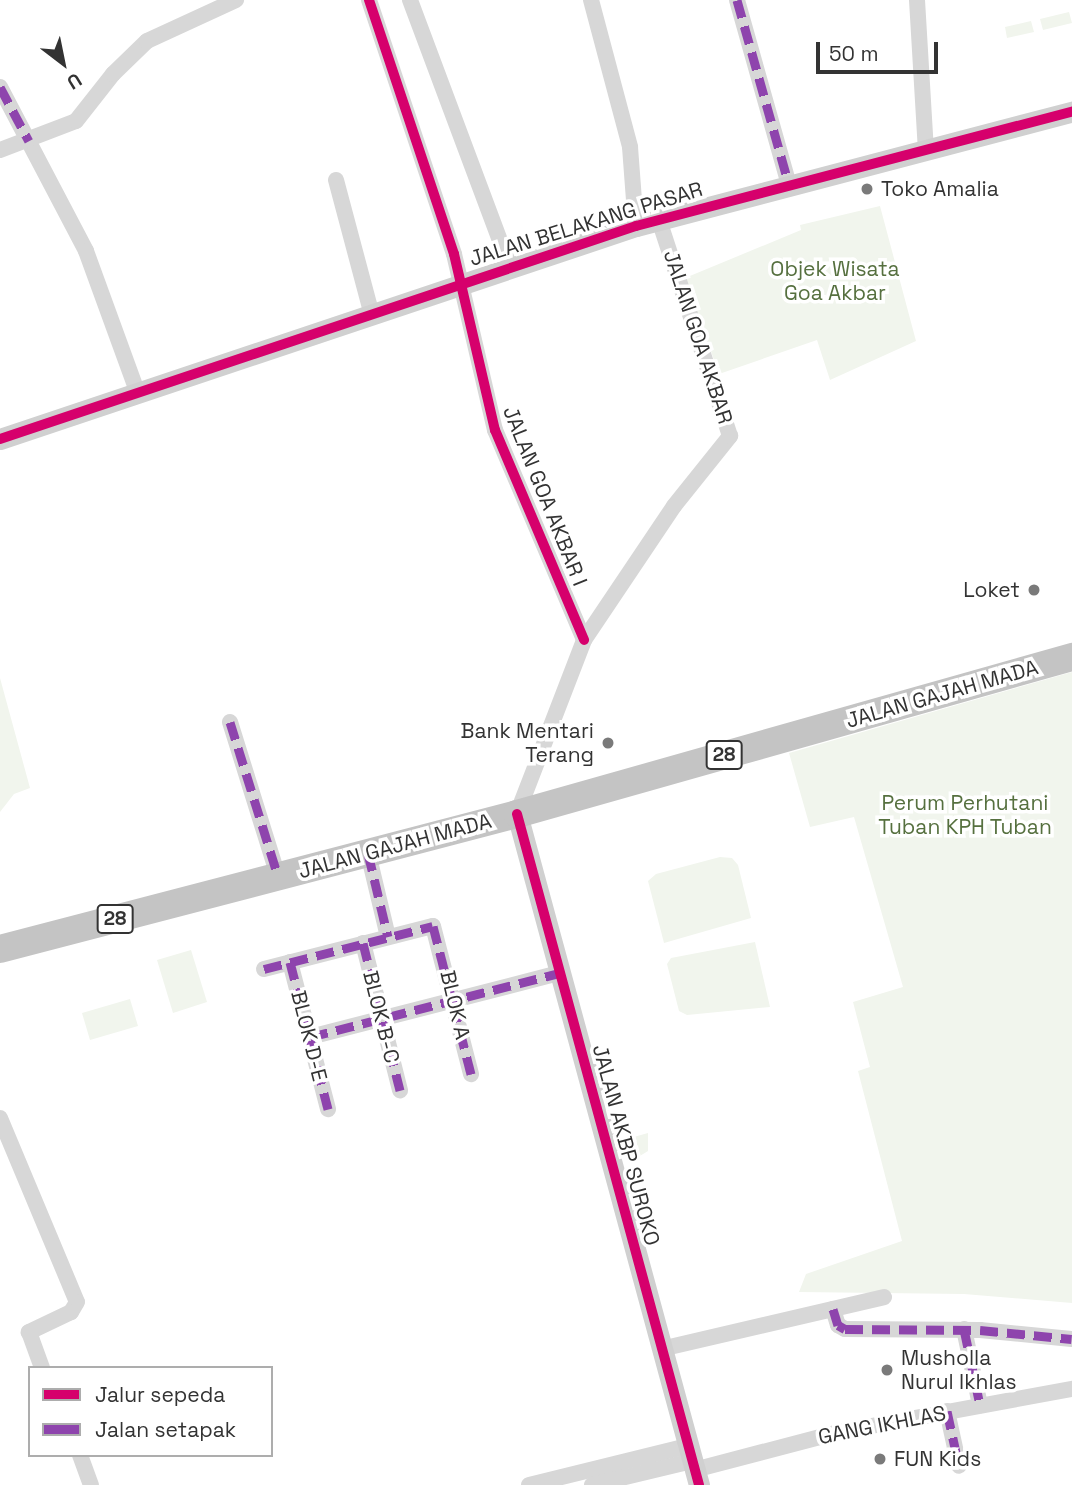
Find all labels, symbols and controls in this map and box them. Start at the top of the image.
north arrow [28,28,98,98]
scale bar [820,28,942,72]
text: 50 m [829,40,879,67]
text: U [62,67,86,95]
street label: JALAN BELAKANG PASAR [466,176,706,272]
place label: Toko Amalia [881,176,999,202]
marker: Toko Amalia [859,181,875,197]
street label: JALAN GOA AKBAR [658,247,738,427]
park label: Objek Wisata Goa Akbar [770,256,900,306]
street label: JALAN GOA AKBAR I [497,402,593,590]
place label: Loket [963,577,1020,603]
marker: Loket [1026,582,1042,598]
street label: JALAN GAJAH MADA [843,654,1041,734]
place label: Bank Mentari Terang [461,718,594,768]
marker: Bank Mentari Terang [600,735,616,751]
road number: 28 [705,740,743,770]
park label: Perum Perhutani Tuban KPH Tuban [878,790,1052,840]
street label: JALAN GAJAH MADA [296,808,494,884]
road number: 28 [96,903,134,934]
street label: BLOK B-C [357,968,405,1066]
street label: BLOK A [435,968,475,1042]
street label: BLOK D-E [286,988,332,1084]
street label: JALAN AKBP SUROKO [587,1042,665,1248]
place label: Musholla Nurul Ikhlas [901,1345,1017,1395]
marker: Musholla Nurul Ikhlas [879,1362,895,1378]
legend [28,1366,273,1457]
text: Jalur sepeda [95,1381,225,1408]
street label: GANG IKHLAS [816,1400,948,1450]
text: Jalan setapak [95,1416,236,1443]
place label: FUN Kids [894,1446,981,1472]
marker: FUN Kids [872,1451,888,1467]

